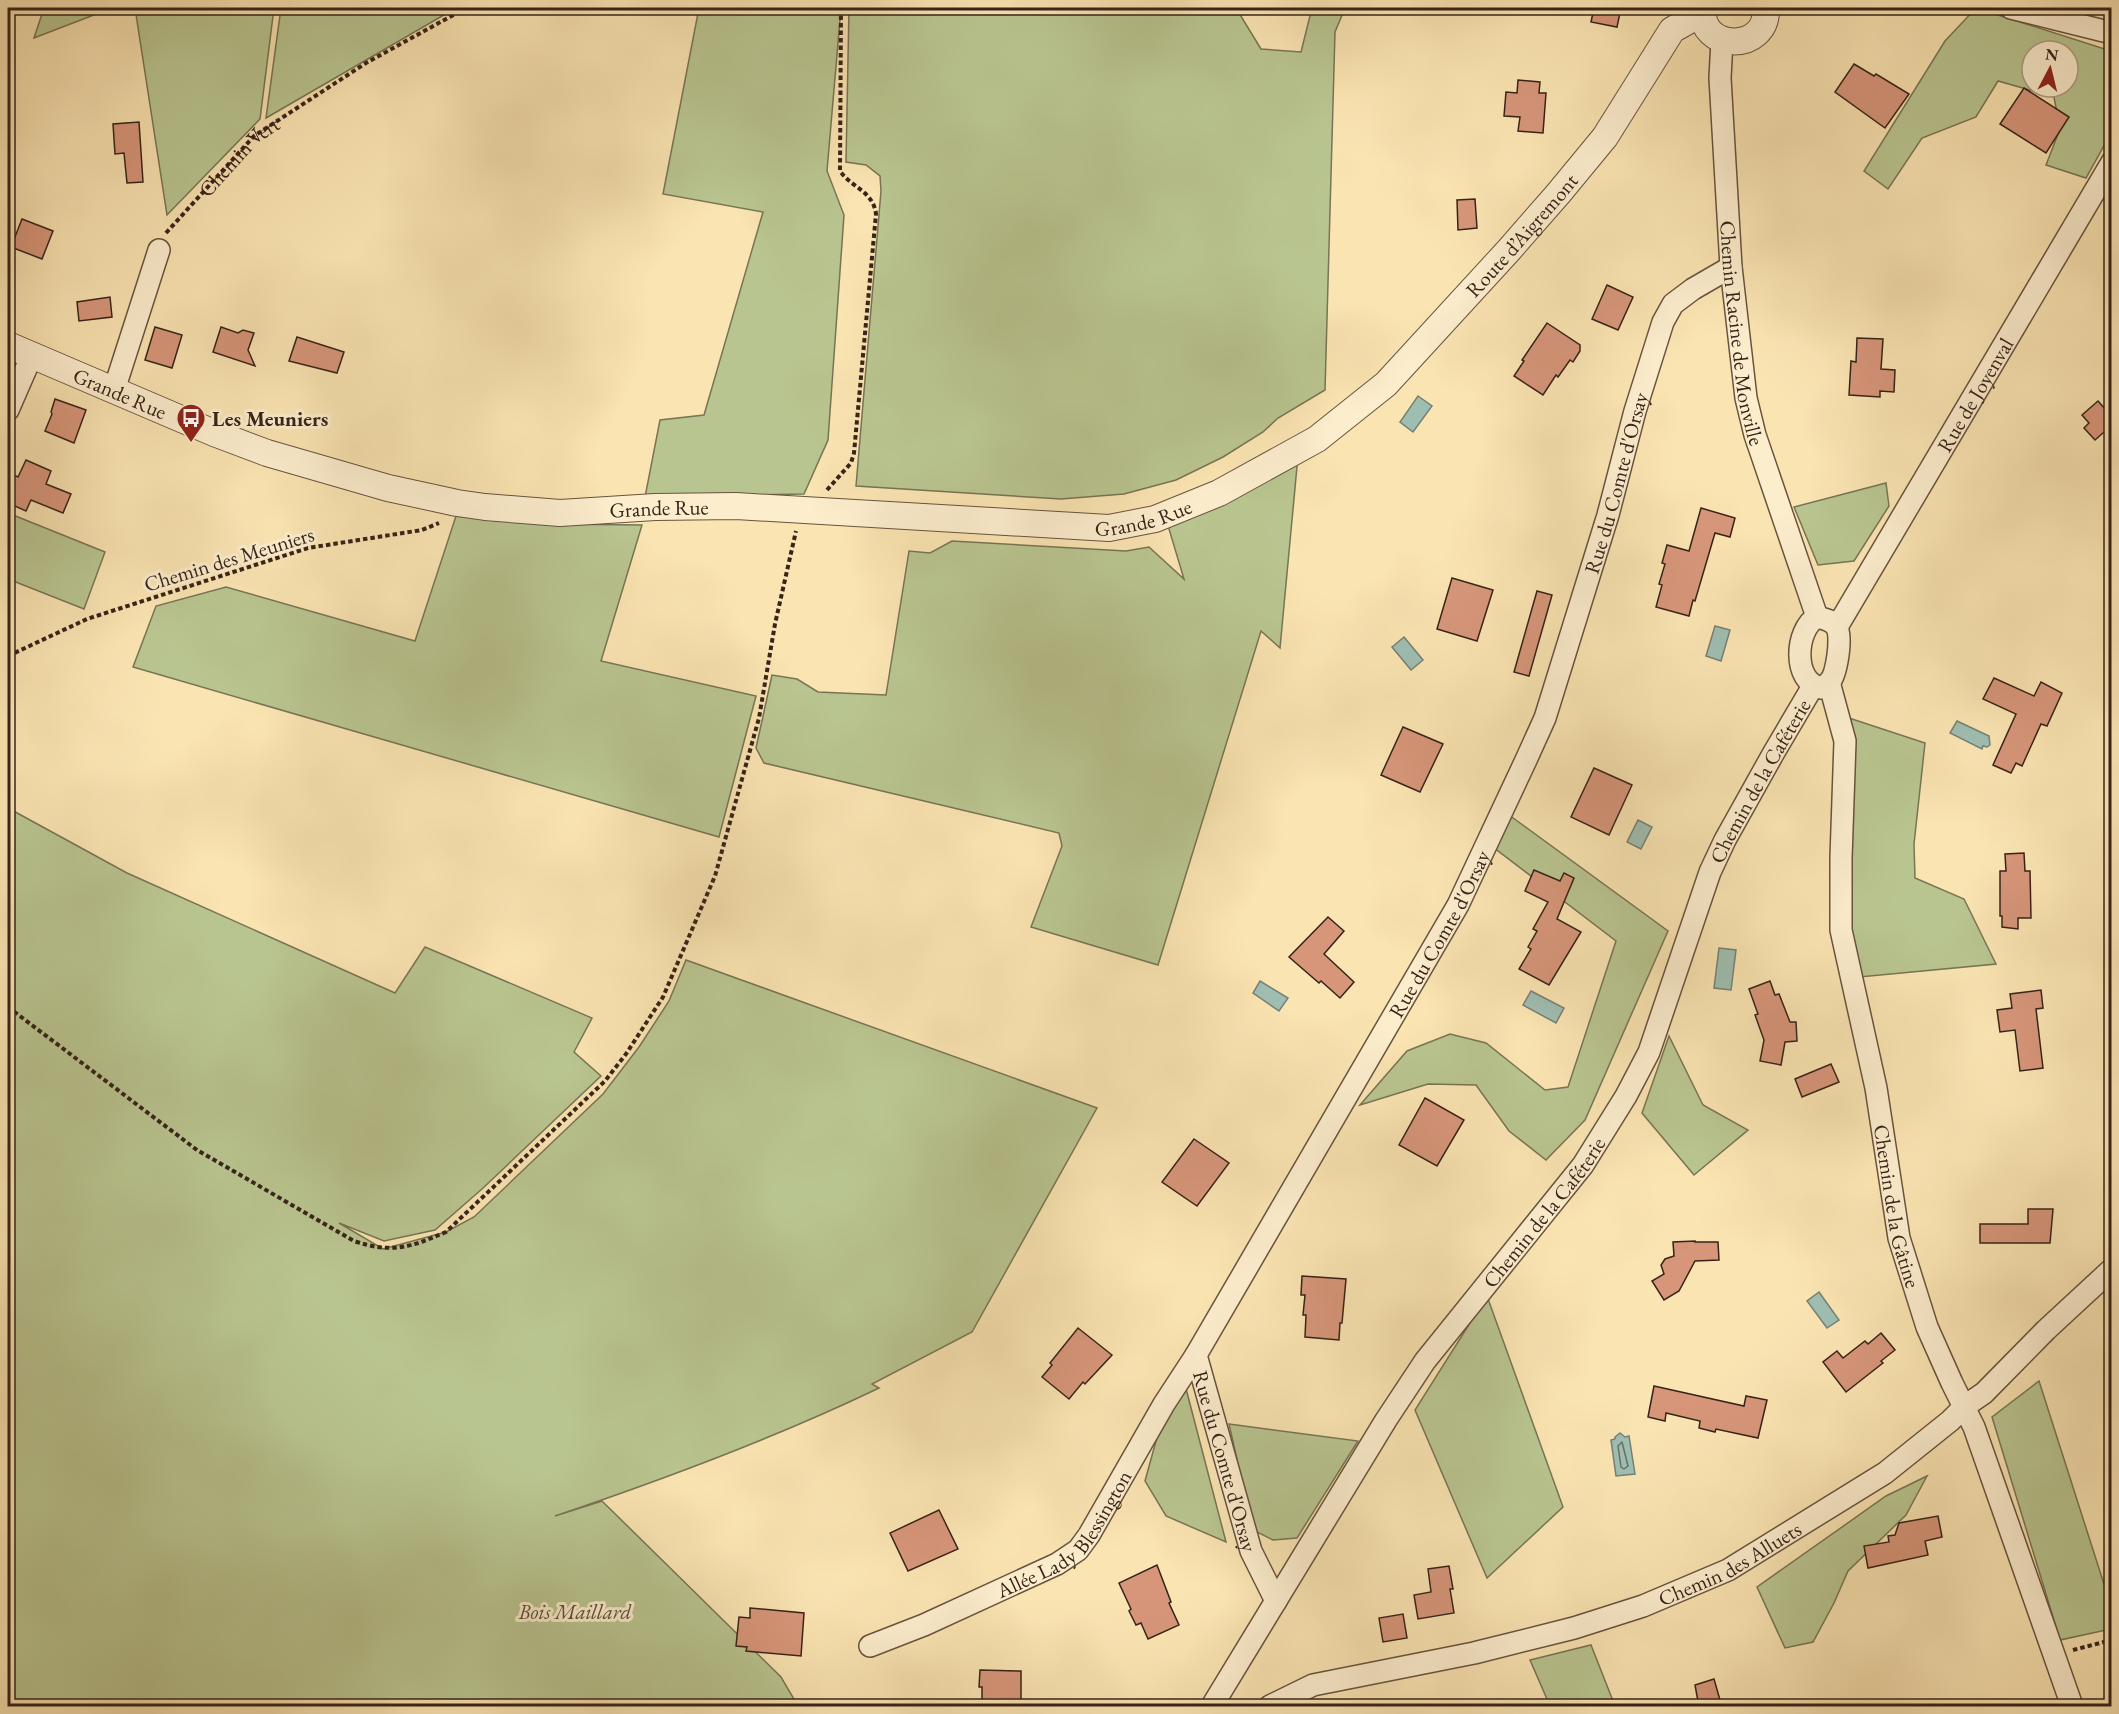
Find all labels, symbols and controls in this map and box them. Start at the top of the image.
north arrow [2020,39,2080,99]
text: N [2044,43,2060,66]
street label: Chemin Vert [192,110,285,202]
street label: Route d’Aigremont [1459,167,1584,303]
street label: Chemin Racine de Monville [1715,220,1771,449]
street label: Rue de Joyenval [1930,332,2019,457]
street label: Grande Rue [69,361,171,425]
street label: Rue du Comte d'Orsay [1577,388,1654,577]
bus stop icon: Les Meuniers [175,402,207,444]
place label: Les Meuniers [212,405,328,432]
street label: Grande Rue [1094,492,1195,542]
street label: Grande Rue [609,493,709,523]
street label: Chemin des Meuniers [141,520,318,598]
street label: Chemin de la Caféterie [1703,694,1816,867]
street label: Rue du Comte d'Orsay [1382,845,1496,1022]
street label: Chemin de la Gâtine [1868,1122,1927,1291]
street label: Chemin de la Caféterie [1476,1132,1611,1293]
street label: Rue du Comte d'Orsay [1187,1367,1264,1555]
street label: Allée Lady Blessington [991,1465,1137,1604]
street label: Chemin des Alluets [1654,1515,1806,1612]
park label: Bois Maillard [518,1598,632,1625]

